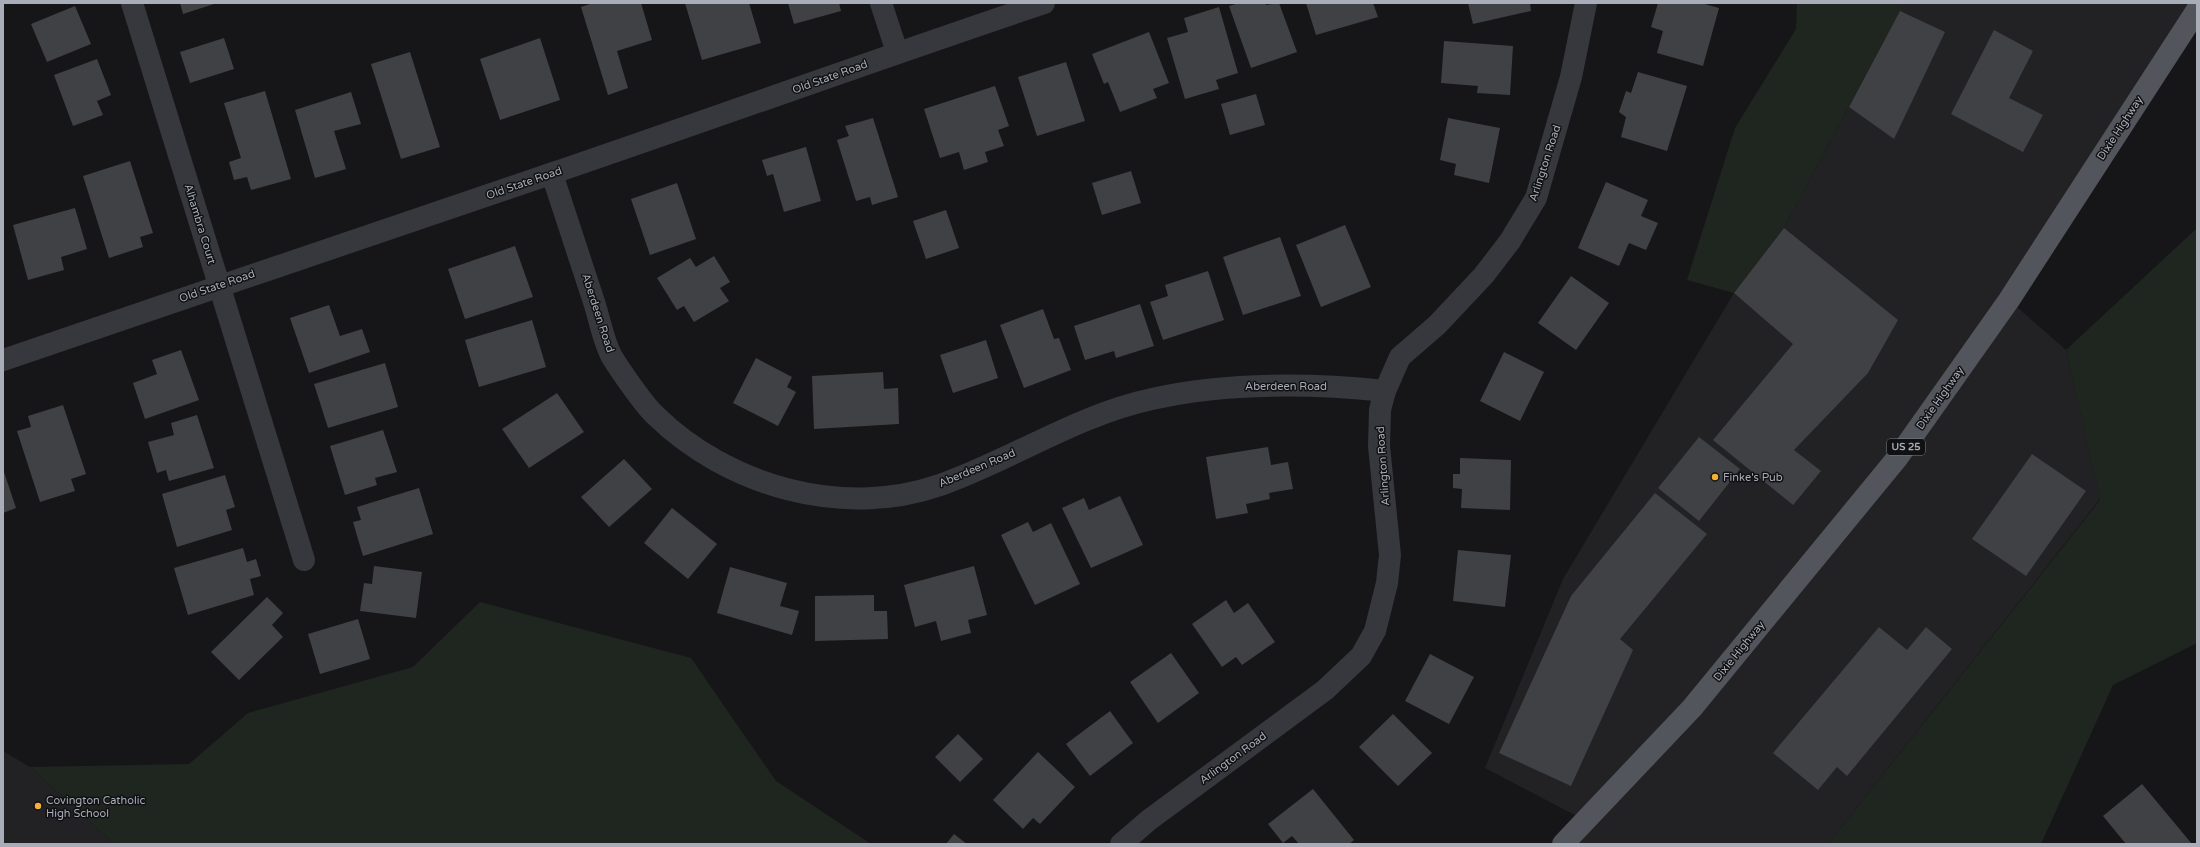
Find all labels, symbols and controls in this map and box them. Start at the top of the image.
street label: Old State Road [791,57,869,97]
street label: Dixie Highway [2094,93,2146,162]
street label: Arlington Road [1527,123,1563,203]
street label: Old State Road [485,164,564,202]
street label: Alhambra Court [182,182,218,266]
street label: Old State Road [178,267,257,305]
street label: Aberdeen Road [579,272,617,354]
street label: Dixie Highway [1914,364,1967,432]
street label: Aberdeen Road [1245,380,1327,393]
street label: Arlington Road [1374,426,1392,506]
road number: US 25 [1887,439,1925,455]
street label: Aberdeen Road [937,446,1017,490]
place label: Finke's Pub [1723,471,1783,484]
marker: Finke's Pub [1710,472,1720,482]
street label: Dixie Highway [1711,618,1767,684]
street label: Arlington Road [1197,729,1269,787]
place label: Covington Catholic High School [46,794,145,820]
marker: Covington Catholic High School [33,801,43,811]

